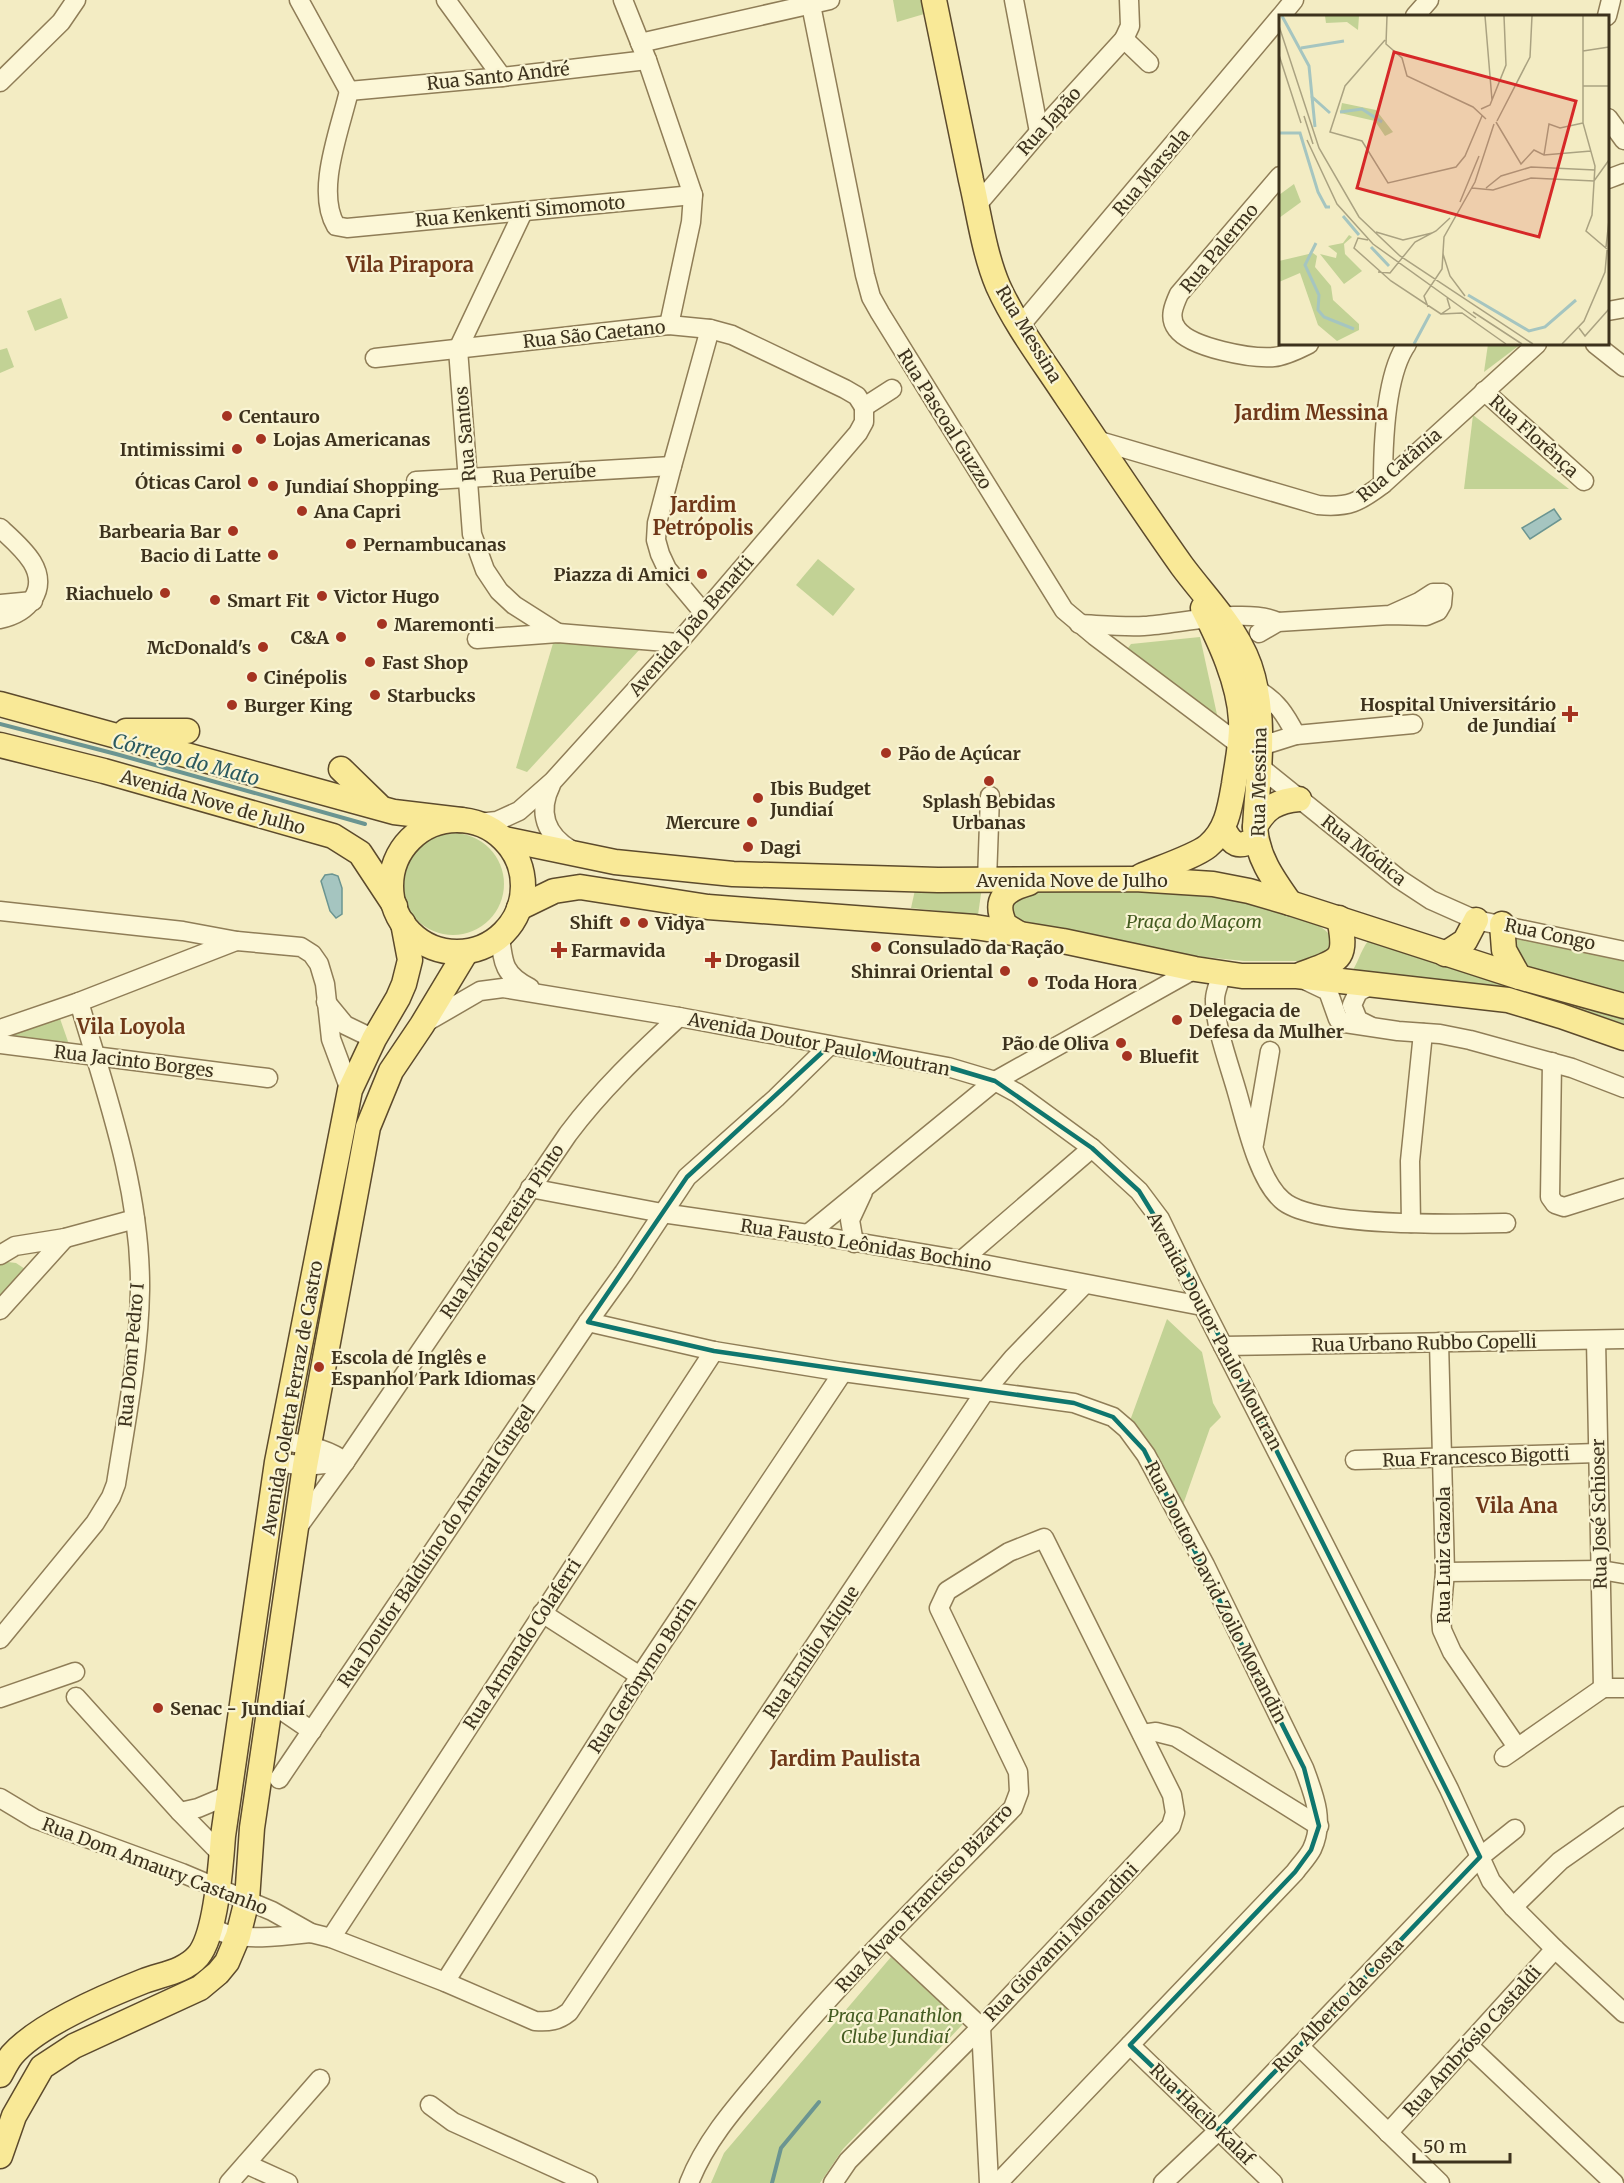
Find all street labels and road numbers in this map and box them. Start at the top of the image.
street label: Rua Santo André [425,57,571,95]
street label: Rua Japão [1012,82,1086,160]
street label: Rua Marsala [1108,123,1194,220]
street label: Rua Kenkenti Simomoto [414,190,626,232]
street label: Rua Palermo [1175,198,1263,298]
street label: Rua Messina [991,281,1067,387]
street label: Rua São Caetano [522,315,666,353]
street label: Rua Pascoal Guzzo [893,345,997,493]
street label: Rua Santos [449,385,481,483]
street label: Rua Florênça [1485,390,1584,482]
street label: Rua Catânia [1352,423,1446,507]
street label: Rua Peruíbe [491,459,597,489]
street label: Avenida João Benatti [623,551,758,702]
street label: Rua Messina [1247,727,1271,837]
street label: Avenida Nove de Julho [117,764,308,839]
street label: Rua Módica [1317,810,1411,891]
street label: Avenida Nove de Julho [975,869,1168,892]
street label: Rua Congo [1502,913,1598,955]
street label: Avenida Doutor Paulo Moutran [685,1007,952,1081]
street label: Rua Jacinto Borges [53,1040,215,1082]
street label: Rua Mário Pereira Pinto [435,1140,569,1322]
street label: Avenida Doutor Paulo Moutran [1142,1207,1288,1454]
street label: Rua Fausto Leônidas Bochino [739,1214,993,1276]
street label: Avenida Coletta Ferraz de Castro [256,1259,328,1538]
street label: Rua Dom Pedro I [113,1282,149,1428]
street label: Rua Urbano Rubbo Copelli [1311,1330,1537,1356]
street label: Rua Doutor Balduíno do Amaral Gurgel [333,1400,540,1692]
street label: Rua José Schioser [1586,1438,1612,1590]
street label: Rua Francesco Bigotti [1382,1442,1570,1472]
street label: Rua Doutor David Zoilo Morandin [1140,1457,1292,1727]
street label: Rua Luiz Gazola [1432,1486,1455,1624]
street label: Rua Armando Colaferri [458,1554,586,1734]
street label: Rua Emílio Atique [758,1581,864,1723]
street label: Rua Gerônymo Borin [583,1592,701,1758]
street label: Rua Álvaro Francisco Bizarro [831,1799,1017,1997]
street label: Rua Dom Amaury Castanho [39,1812,271,1920]
street label: Rua Giovanni Morandini [979,1858,1143,2026]
street label: Rua Alberto da Costa [1268,1933,1409,2077]
street label: Rua Ambrósio Castaldi [1398,1961,1546,2121]
street label: Rua Hacib Kalaf [1145,2059,1260,2170]

